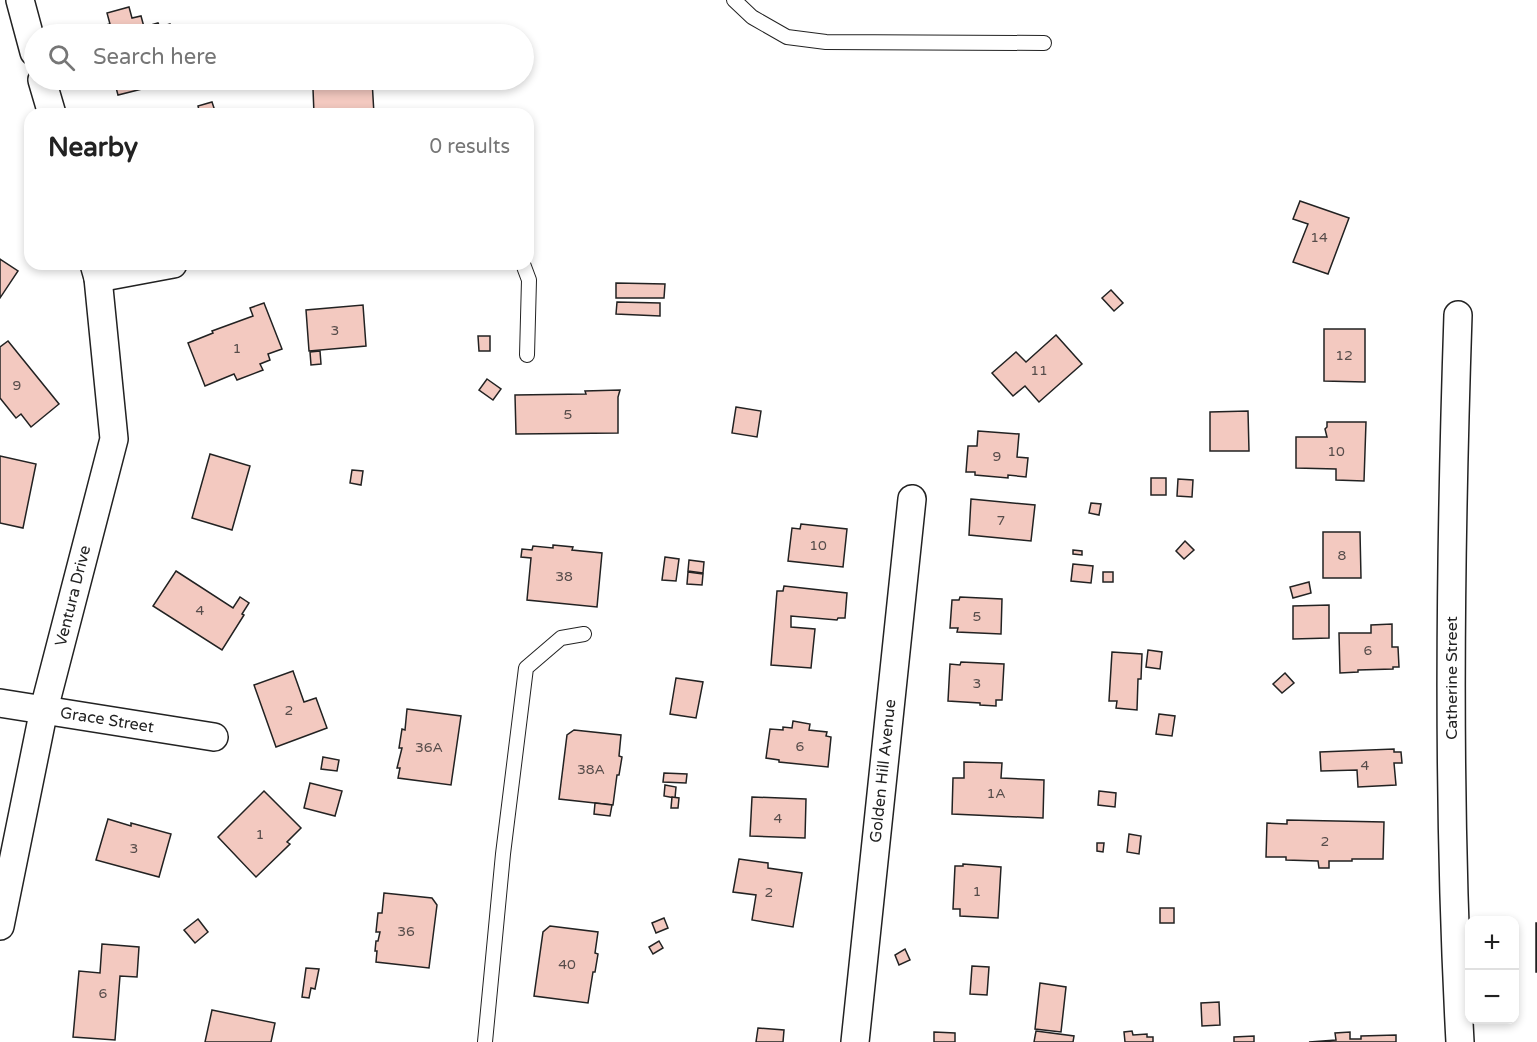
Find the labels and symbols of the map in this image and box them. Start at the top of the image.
house number: 14 [1310,229,1328,246]
house number: 3 [331,322,339,339]
house number: 1 [233,340,241,357]
house number: 12 [1335,347,1353,364]
house number: 11 [1030,362,1048,379]
house number: 9 [13,377,21,394]
house number: 5 [564,406,572,423]
house number: 10 [1327,443,1345,460]
house number: 9 [993,448,1001,465]
house number: 7 [997,512,1005,529]
house number: 10 [809,537,827,554]
street label: Ventura Drive [51,543,95,649]
house number: 8 [1338,547,1347,564]
house number: 38 [555,568,573,585]
house number: 4 [196,602,205,619]
house number: 5 [973,608,981,625]
street label: Catherine Street [1442,616,1462,740]
house number: 6 [1364,642,1373,659]
house number: 3 [973,675,981,692]
street label: Golden Hill Avenue [866,698,900,844]
house number: 2 [285,702,293,719]
street label: Grace Street [59,703,155,737]
house number: 6 [796,738,805,755]
house number: 36A [415,739,443,756]
house number: 4 [1361,757,1370,774]
house number: 38A [577,761,605,778]
house number: 1A [986,785,1006,802]
house number: 4 [774,810,783,827]
house number: 1 [256,826,264,843]
house number: 2 [1321,833,1329,850]
house number: 3 [130,840,138,857]
house number: 1 [973,883,981,900]
house number: 2 [765,884,773,901]
house number: 36 [397,923,415,940]
house number: 40 [558,956,576,973]
house number: 6 [99,985,108,1002]

